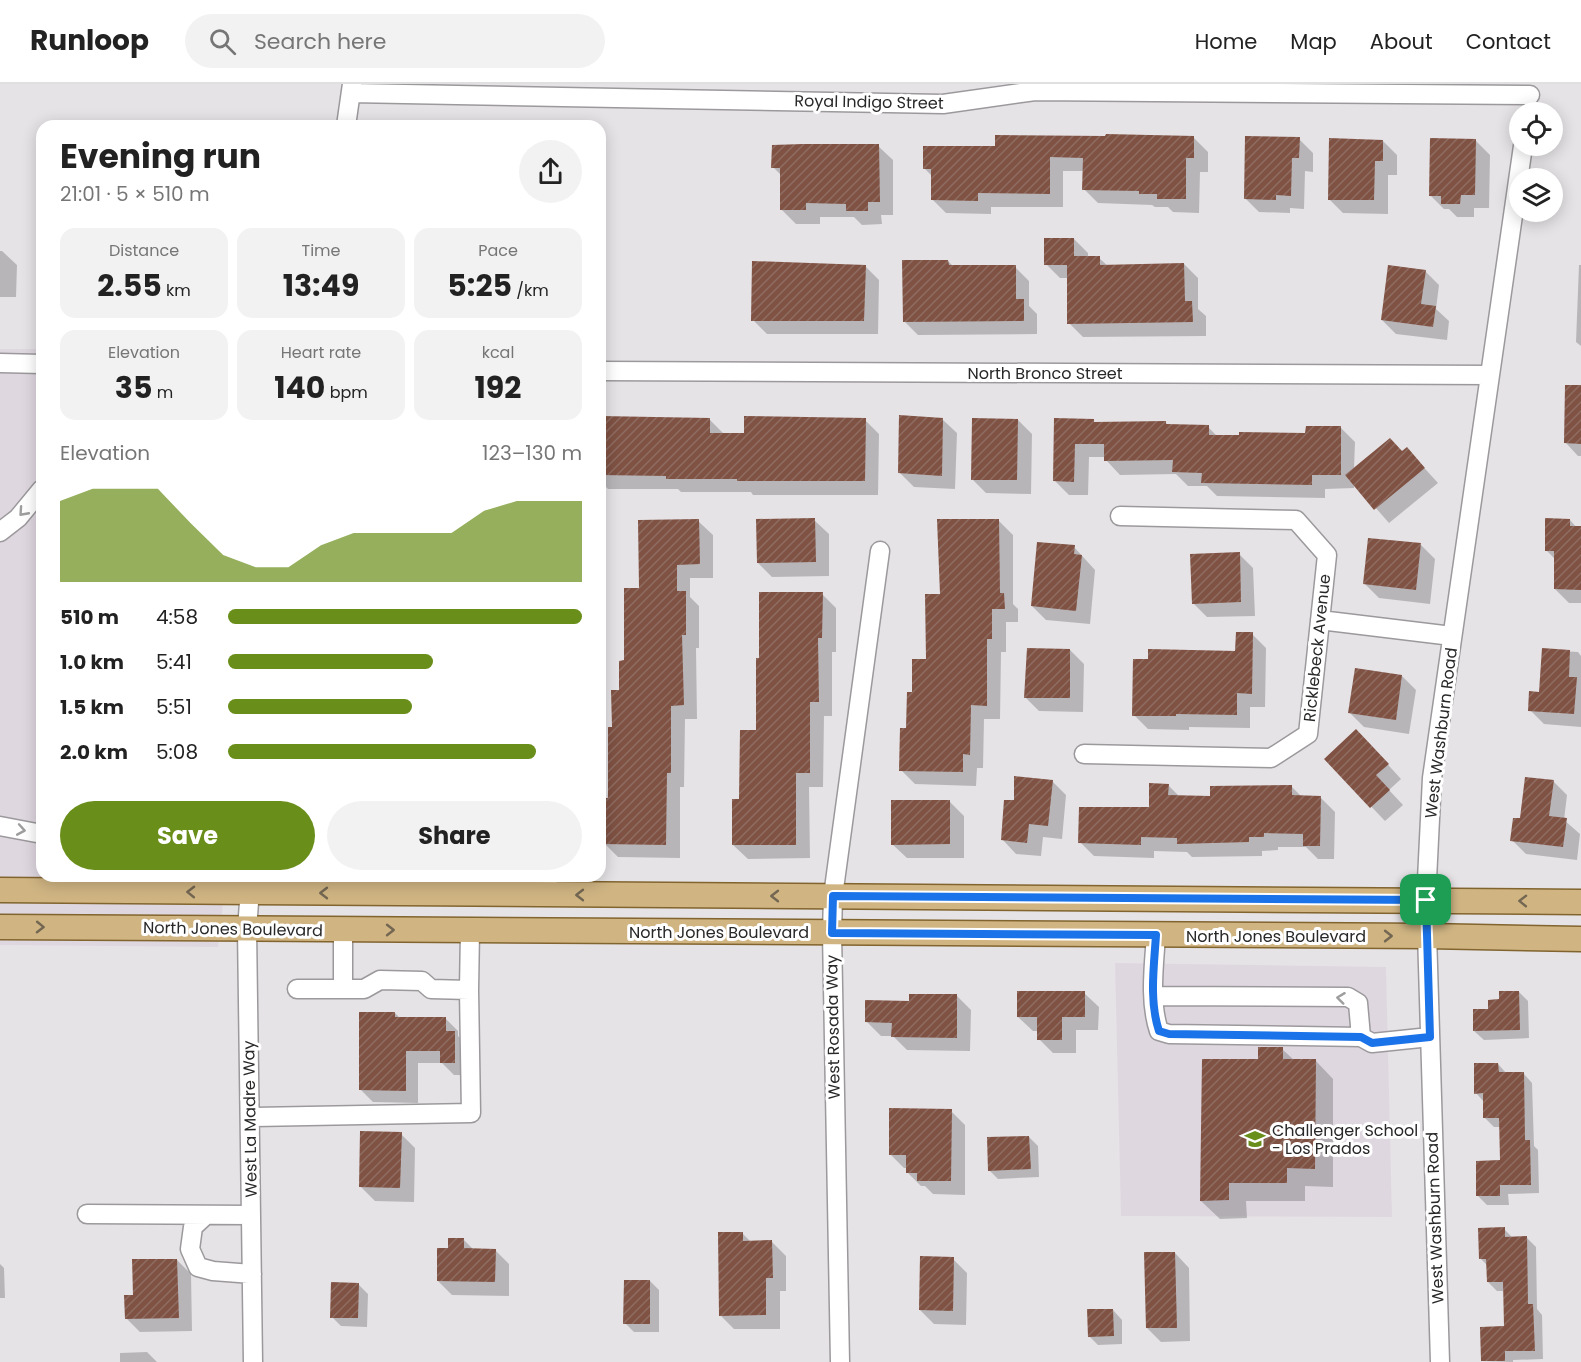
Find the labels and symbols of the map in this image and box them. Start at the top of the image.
street label: Royal Indigo Street [794,89,944,115]
street label: North Bronco Street [967,362,1123,385]
one-way arrow [19,505,30,516]
street label: Ricklebeck Avenue [1298,573,1336,723]
street label: West Washburn Road [1419,646,1463,820]
one-way arrow [16,823,26,836]
pin [1400,874,1451,925]
one-way arrow [186,886,195,898]
one-way arrow [319,887,328,899]
one-way arrow [575,889,584,901]
one-way arrow [770,890,779,902]
one-way arrow [1518,895,1527,907]
street label: North Jones Boulevard [143,916,323,942]
one-way arrow [36,921,45,933]
street label: North Jones Boulevard [629,921,809,944]
one-way arrow [385,924,394,936]
street label: North Jones Boulevard [1186,925,1366,948]
one-way arrow [1383,930,1392,942]
street label: West Rosada Way [820,955,846,1099]
one-way arrow [1336,993,1346,1005]
street label: West La Madre Way [237,1040,263,1198]
place label: Challenger School - Los Prados [1272,1119,1418,1160]
school or university icon: Challenger School - Los Prados [1243,1127,1267,1151]
street label: West Washburn Road [1421,1132,1449,1304]

